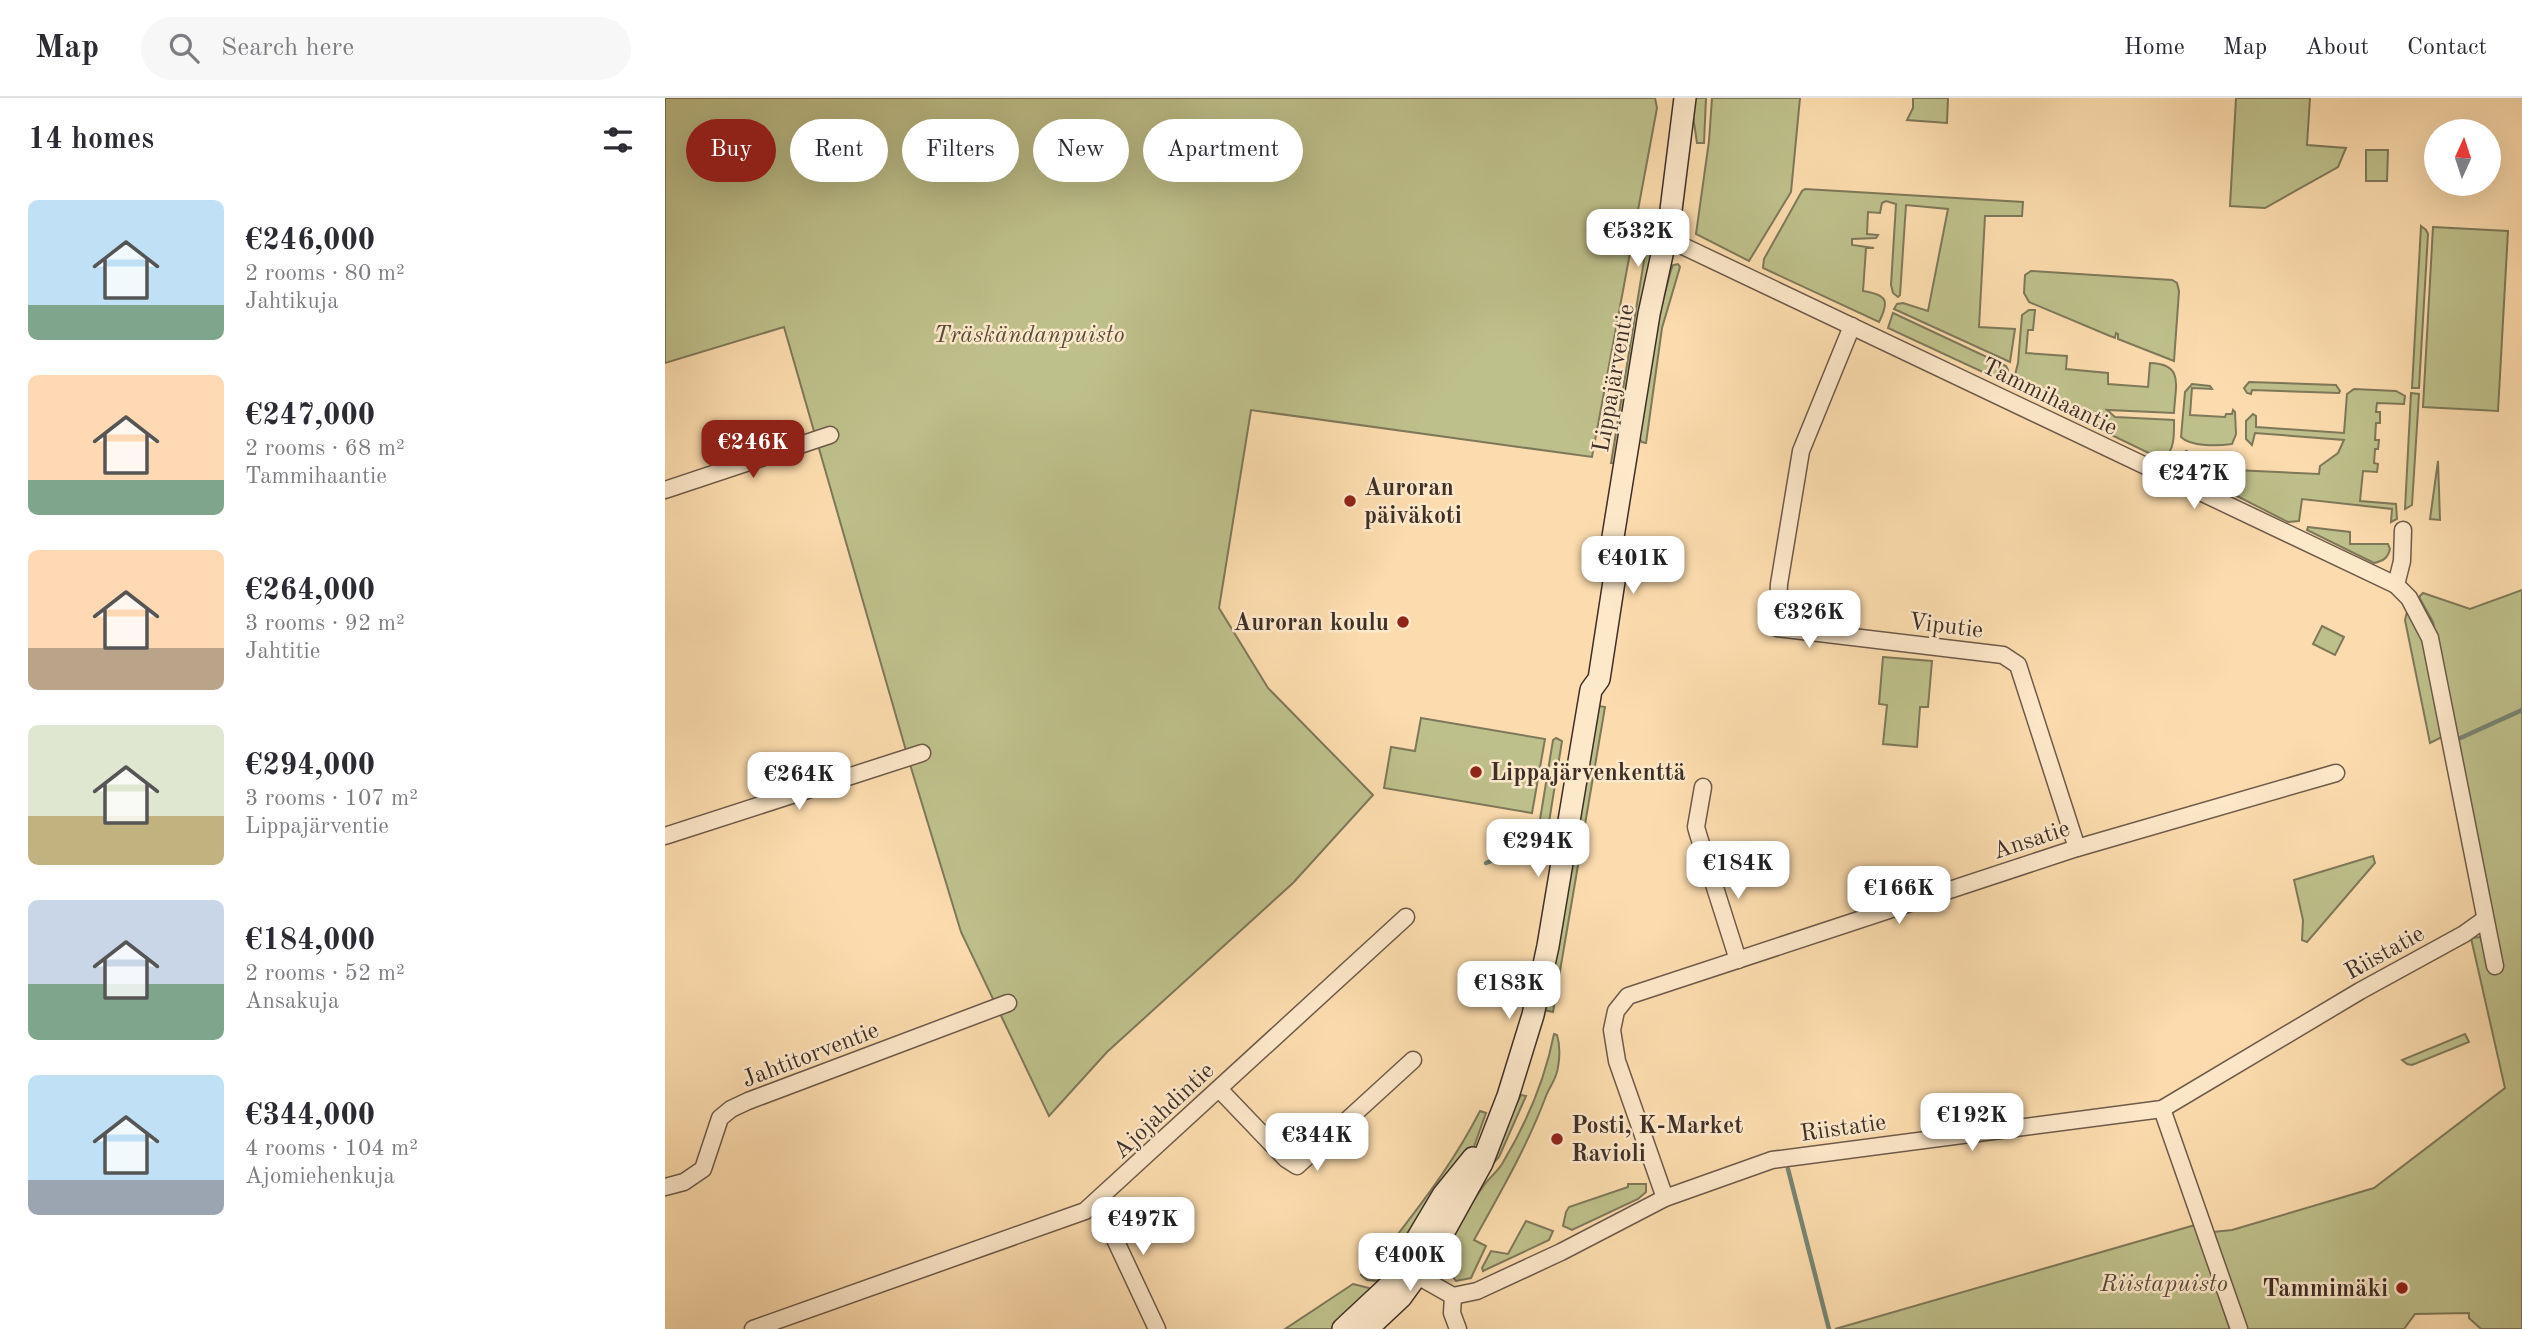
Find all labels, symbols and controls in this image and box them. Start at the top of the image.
search box [141,17,631,80]
icon: search [165,29,203,67]
text: Map [35,32,99,65]
text: Search here [221,35,354,61]
text: Home [2124,36,2185,60]
text: Map [2223,36,2267,60]
text: About [2305,36,2369,60]
text: Contact [2407,36,2487,60]
chip: Buy [686,119,776,182]
chip: Rent [790,119,888,182]
chip: Filters [902,119,1019,182]
chip: New [1033,119,1129,182]
chip: Apartment [1143,119,1303,182]
north arrow [2424,119,2501,196]
map controls [2424,119,2501,196]
icon: filters [599,121,637,159]
text: 14 homes [28,125,154,155]
pin: €532K [1589,209,1687,269]
text: €532K [1602,220,1674,243]
text: €246,000 [245,226,375,256]
icon: home [84,228,168,312]
text: 2 rooms · 80 m² [245,262,405,285]
text: Jahtikuja [245,290,339,313]
street label: Lippajärventie [1590,302,1640,454]
park label: Träskändanpuisto [933,324,1125,348]
street label: Tammihaantie [1977,355,2121,441]
text: €247,000 [245,401,375,431]
icon: home [84,403,168,487]
pin: €246K [704,420,802,480]
text: €246K [717,431,789,454]
text: 2 rooms · 68 m² [245,437,405,460]
pin: €247K [2145,452,2243,511]
text: €247K [2158,462,2230,485]
text: Tammihaantie [245,465,387,488]
place label: Auroran päiväkoti [1364,477,1462,529]
marker: Auroran päiväkoti [1342,493,1358,509]
pin: €401K [1584,536,1682,596]
text: €401K [1597,547,1669,570]
text: €264,000 [245,576,375,606]
icon: home [84,578,168,662]
pin: €326K [1760,590,1858,650]
text: €326K [1773,601,1845,624]
street label: Viputie [1907,610,1985,643]
text: 3 rooms · 92 m² [245,612,405,635]
place label: Auroran koulu [1233,612,1389,636]
marker: Auroran koulu [1395,614,1411,630]
text: Jahtitie [245,640,320,663]
text: €294,000 [245,751,375,781]
pin: €264K [750,752,848,812]
icon: home [84,753,168,837]
place label: Lippajärvenkenttä [1490,762,1686,786]
text: €264K [763,763,835,786]
marker: Lippajärvenkenttä [1468,764,1484,780]
text: 3 rooms · 107 m² [245,787,418,810]
text: Lippajärventie [245,815,389,838]
street label: Ansatie [1990,817,2073,865]
pin: €294K [1489,820,1587,879]
text: €294K [1502,830,1574,853]
pin: €184K [1689,842,1787,901]
text: €184K [1702,852,1774,875]
pin: €166K [1850,866,1948,926]
text: €166K [1863,877,1935,900]
street label: Riistatie [2341,922,2429,985]
text: €184,000 [245,926,375,956]
icon: home [84,928,168,1012]
text: 2 rooms · 52 m² [245,962,405,985]
pin: €183K [1460,962,1558,1021]
text: €183K [1473,972,1545,995]
text: Ansakuja [245,990,339,1013]
street label: Jahtitorventie [739,1019,882,1093]
street label: Ajojahdintie [1109,1059,1220,1164]
pin: €192K [1923,1094,2021,1153]
text: €344,000 [245,1101,375,1131]
icon: home [84,1103,168,1187]
text: €192K [1936,1104,2008,1127]
street label: Riistatie [1799,1111,1888,1147]
pin: €344K [1268,1114,1366,1173]
place label: Posti, K-Market Ravioli [1571,1115,1743,1167]
text: €344K [1281,1124,1353,1147]
marker: Posti, K-Market Ravioli [1549,1131,1565,1147]
text: 4 rooms · 104 m² [245,1137,418,1160]
text: Ajomiehenkuja [245,1165,395,1188]
pin: €497K [1094,1198,1192,1257]
text: €497K [1107,1208,1179,1231]
pin: €400K [1361,1234,1459,1293]
text: €400K [1374,1244,1446,1267]
park label: Riistapuisto [2099,1273,2228,1297]
place label: Tammimäki [2262,1278,2388,1302]
marker: Tammimäki [2394,1280,2410,1296]

